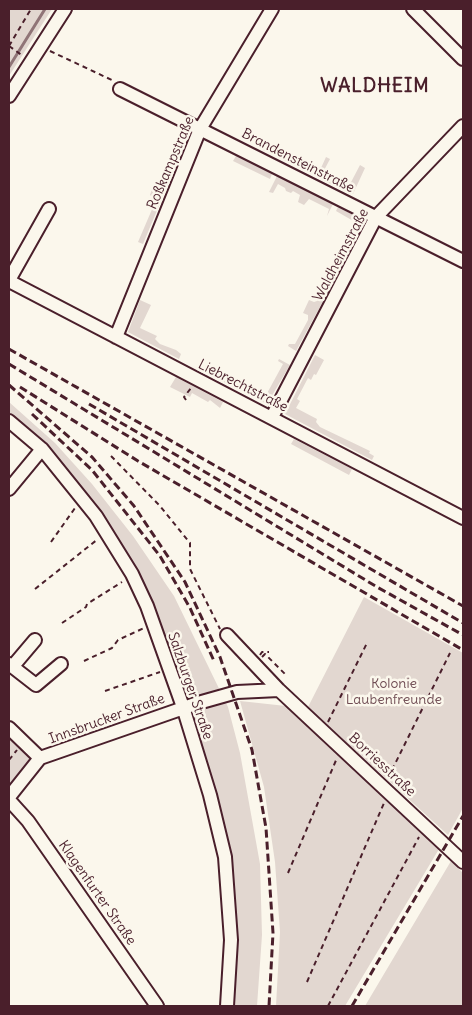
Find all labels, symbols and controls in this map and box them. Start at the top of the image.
district label: WALDHEIM [319,76,431,98]
street label: Roßkampstraße [144,114,198,212]
street label: Brandensteinstraße [239,125,357,197]
street label: Waldheimstraße [310,206,372,304]
street label: Liebrechtstraße [195,356,291,416]
street label: Salzburger Straße [164,630,216,742]
park label: Kolonie Laubenfreunde [346,676,442,709]
street label: Innsbrucker Straße [47,690,167,748]
street label: Borriesstraße [345,730,419,800]
street label: Klagenfurter Straße [55,838,139,948]

